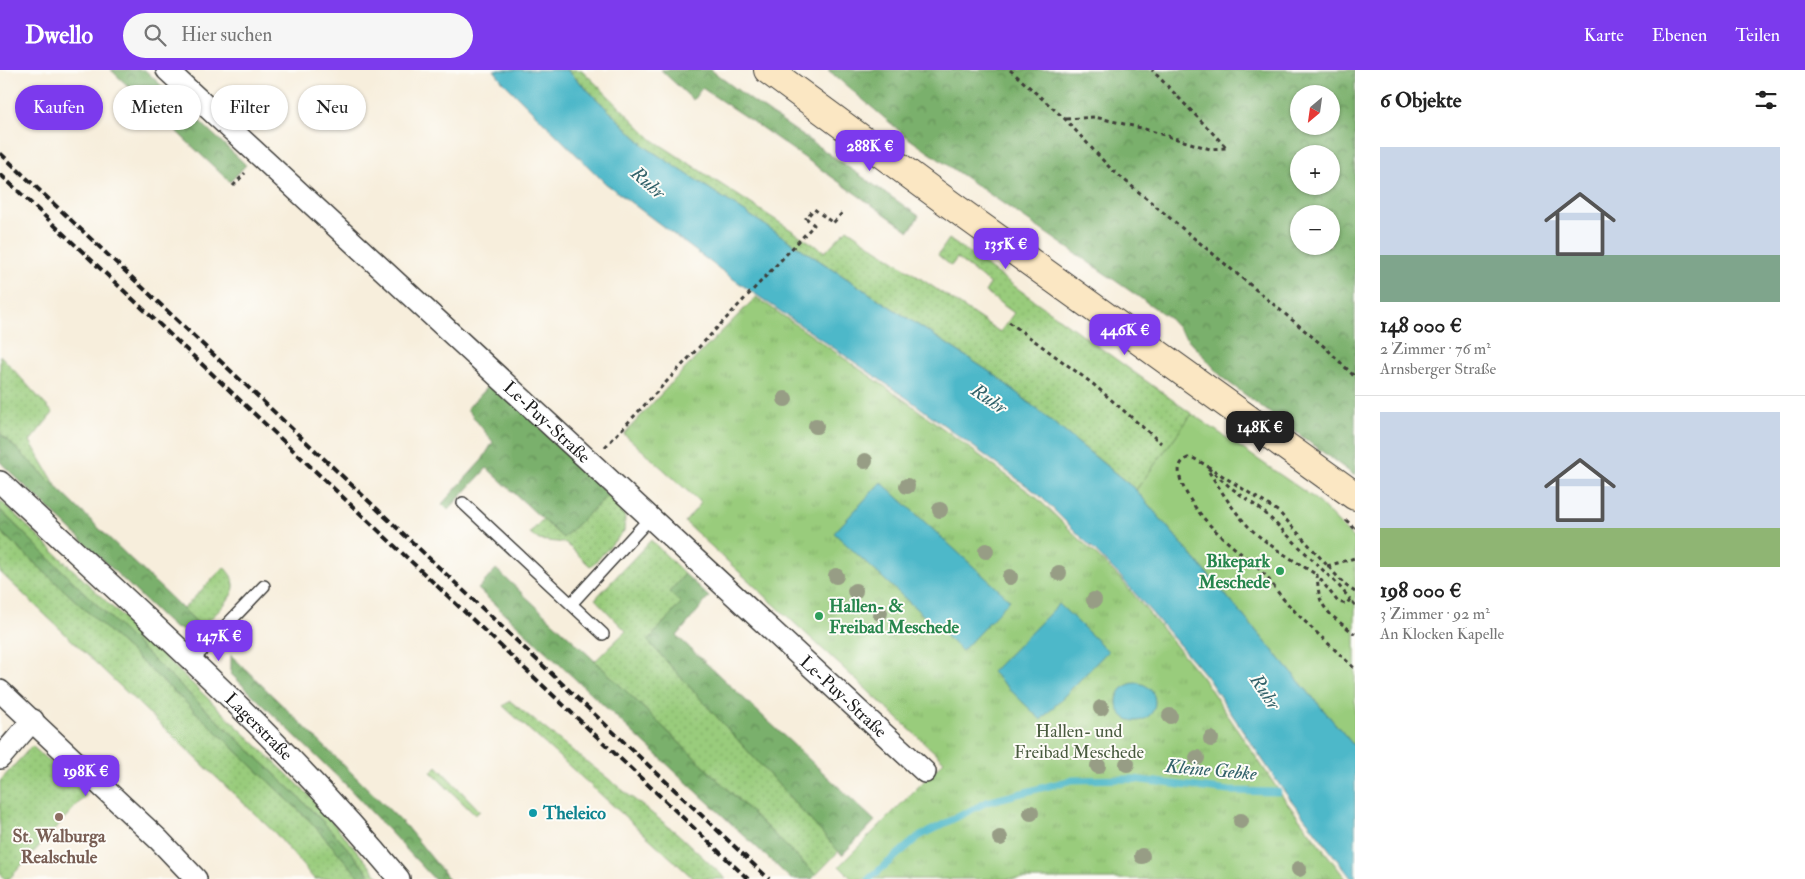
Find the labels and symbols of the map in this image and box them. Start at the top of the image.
north arrow [1290,85,1340,135]
pin: 288K € [829,129,911,172]
water label: Ruhr [625,161,671,205]
pin: 135K € [965,228,1047,270]
pin: 446K € [1084,314,1166,356]
street label: Le-Puy-Straße [499,376,596,468]
water label: Ruhr [966,378,1012,420]
pin: 148K € [1219,410,1301,453]
place label: Bikepark Meschede [1198,550,1270,594]
marker: Bikepark Meschede [1274,565,1286,577]
place label: Hallen- & Freibad Meschede [829,595,960,639]
marker: Hallen- & Freibad Meschede [813,610,825,622]
pin: 147K € [178,620,260,662]
street label: Le-Puy-Straße [795,650,892,743]
water label: Ruhr [1244,669,1286,715]
street label: Lagerstraße [220,687,298,766]
park label: Hallen- und Freibad Meschede [1014,720,1144,764]
pin: 198K € [45,754,127,797]
water label: Kleine Gebke [1163,754,1258,786]
place label: Theleico [542,802,606,825]
marker: Theleico [527,807,539,819]
marker: St. Walburga Realschule [53,811,65,823]
place label: St. Walburga Realschule [13,825,106,869]

